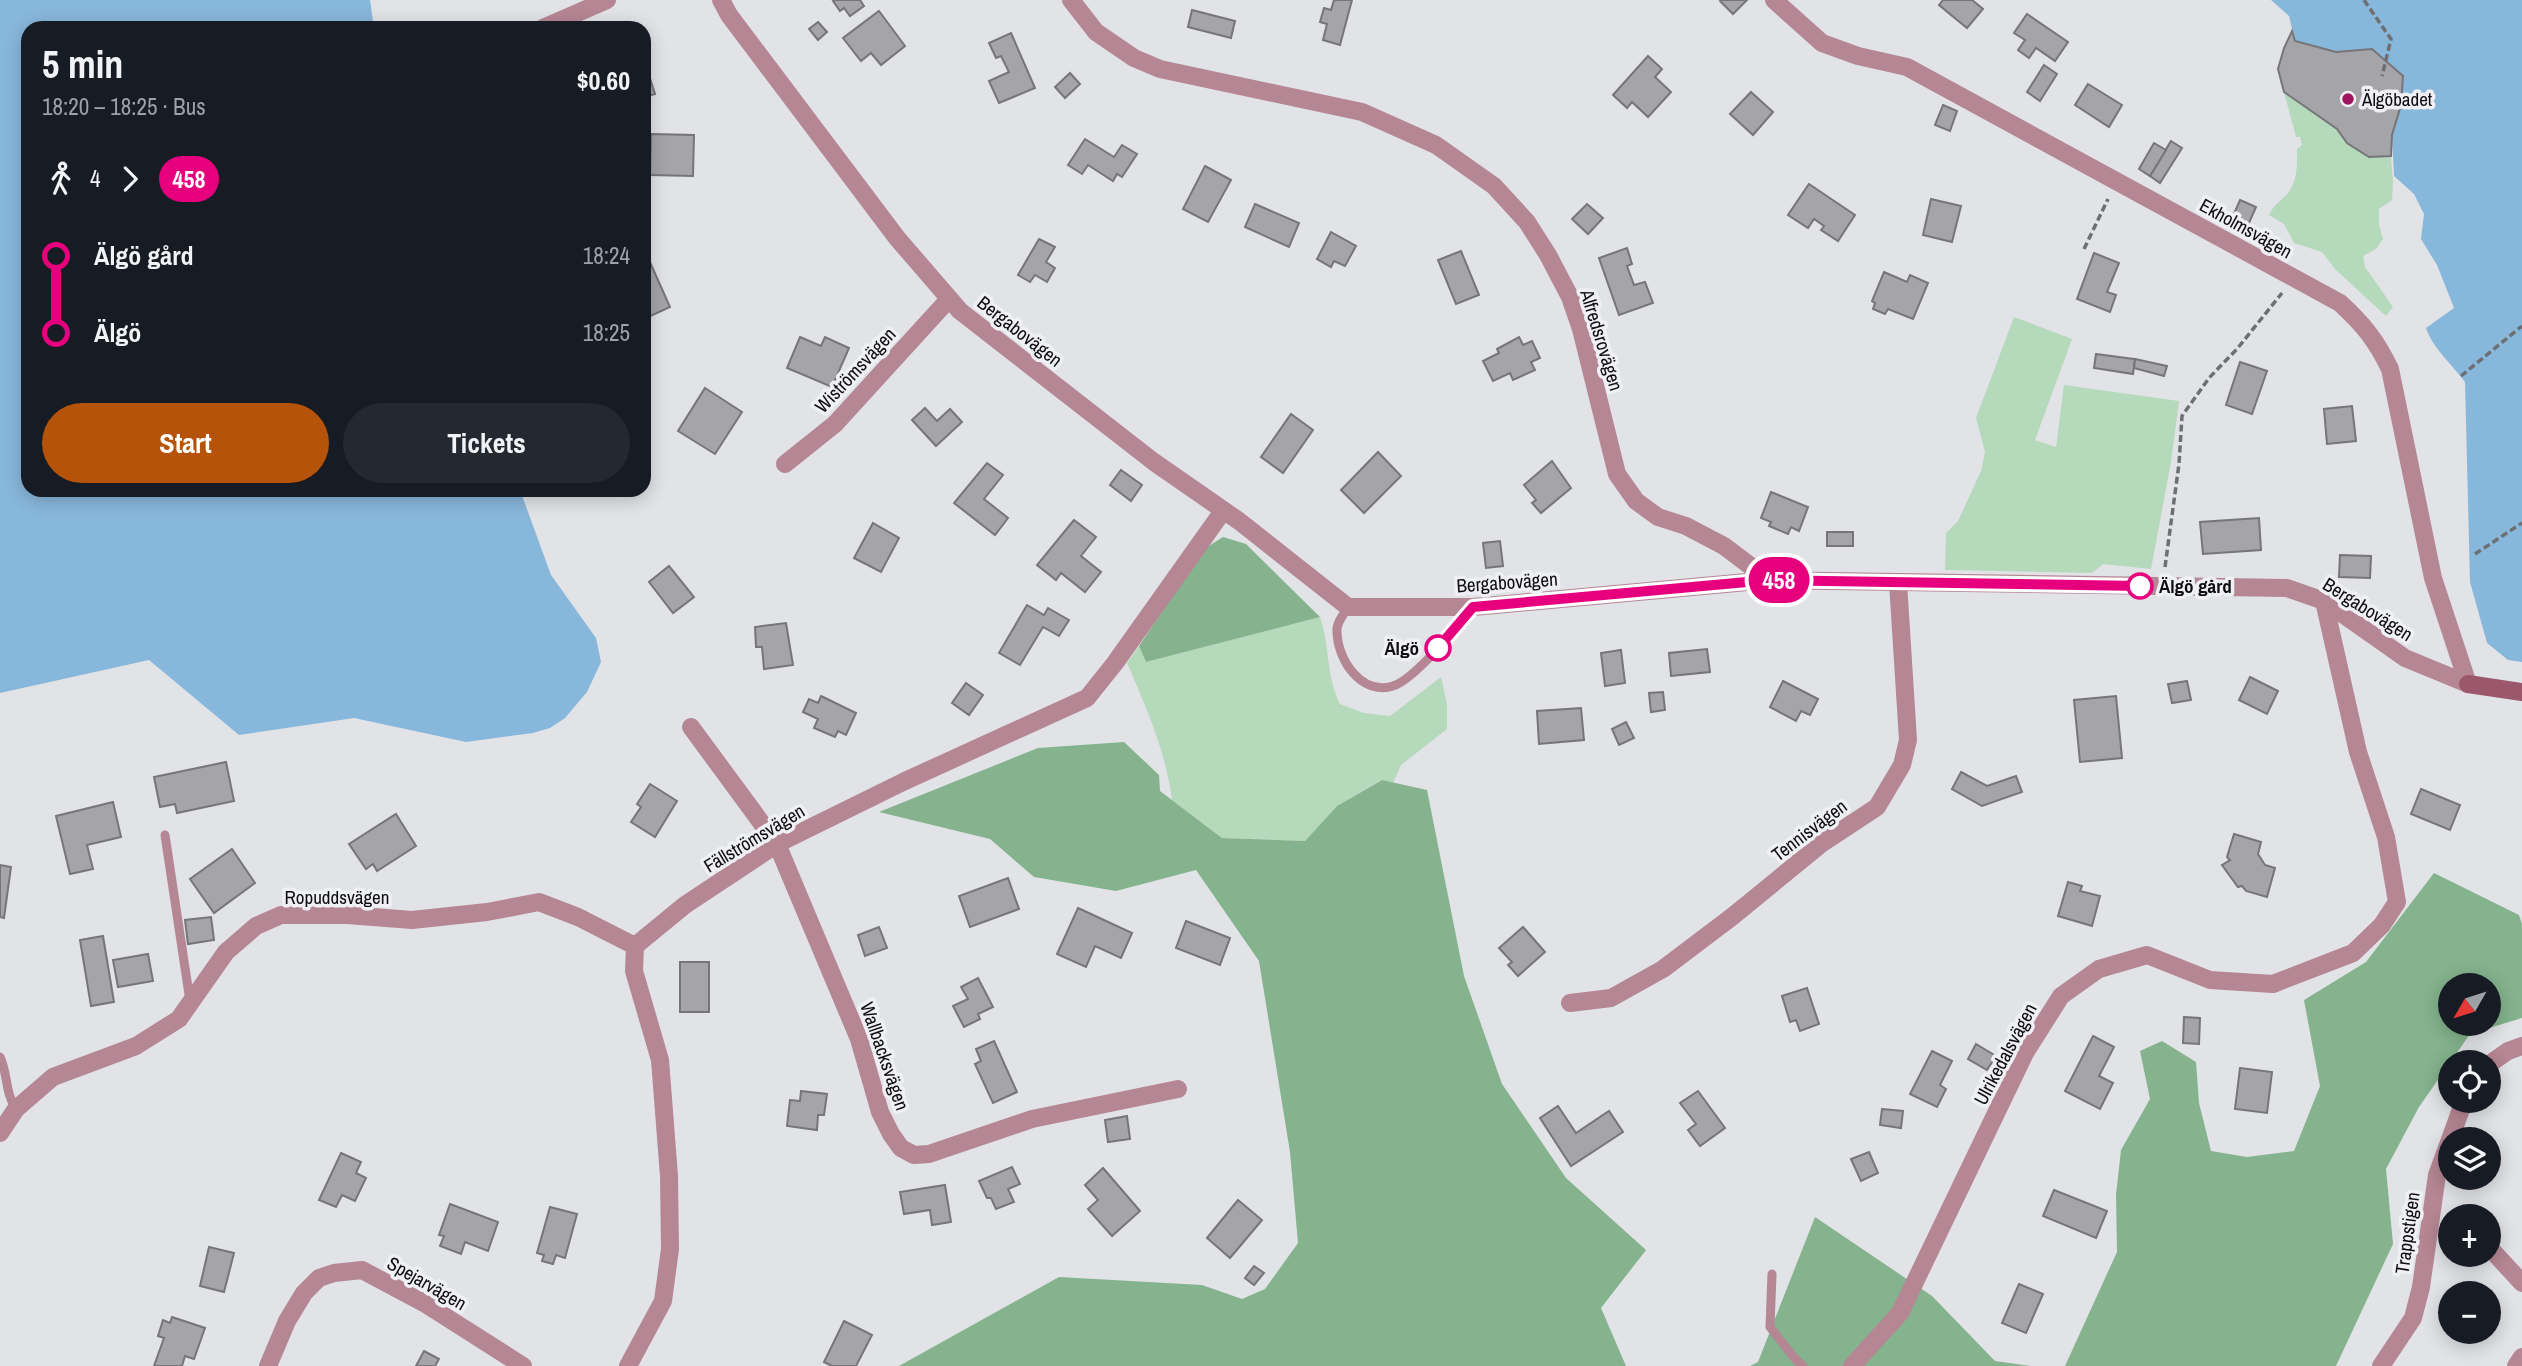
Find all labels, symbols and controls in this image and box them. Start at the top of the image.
text: 5 min [42,39,123,90]
text: $0.60 [577,63,630,98]
place label: Älgöbadet [2361,86,2433,112]
text: 18:20 – 18:25 · Bus [42,91,206,122]
marker: Älgöbadet [2340,91,2356,107]
icon: walk [42,160,80,198]
icon: forward [111,160,149,198]
text: 4 [90,163,101,194]
text: 458 [173,163,205,195]
street label: Ekholmsvägen [2195,192,2297,264]
text: Älgö gård [94,238,194,273]
text: 18:24 [583,240,630,271]
street label: Alfredsrovägen [1574,285,1630,394]
street label: Bergabovägen [972,290,1068,372]
text: Älgö [94,315,141,350]
text: 18:25 [583,317,630,348]
street label: Wiströmsvägen [809,322,901,418]
button: Start [42,403,329,483]
button: Tickets [343,403,630,483]
line badge: 458 [1739,557,1819,603]
text: 458 [1763,564,1795,596]
street label: Bergabovägen [1456,565,1558,599]
street label: Bergabovägen [2318,571,2418,647]
marker: Älgö gård [2127,573,2153,599]
place label: Älgö gård [2159,573,2232,599]
place label: Älgö [1384,635,1419,661]
marker: Älgö [1425,635,1451,661]
street label: Tennisvägen [1766,793,1852,867]
street label: Fällströmsvägen [699,798,809,878]
street label: Ropuddsvägen [285,884,389,910]
north arrow [2438,973,2501,1036]
map controls [2438,973,2501,1344]
street label: Wallbacksvägen [854,998,916,1114]
street label: Ulrikedalsvägen [1967,999,2043,1109]
button: locate [2438,1050,2501,1113]
button: layers [2438,1127,2501,1190]
street label: Trappstigen [2388,1190,2426,1276]
button: + [2438,1204,2501,1267]
street label: Spejarvägen [383,1250,471,1316]
button: − [2438,1281,2501,1344]

